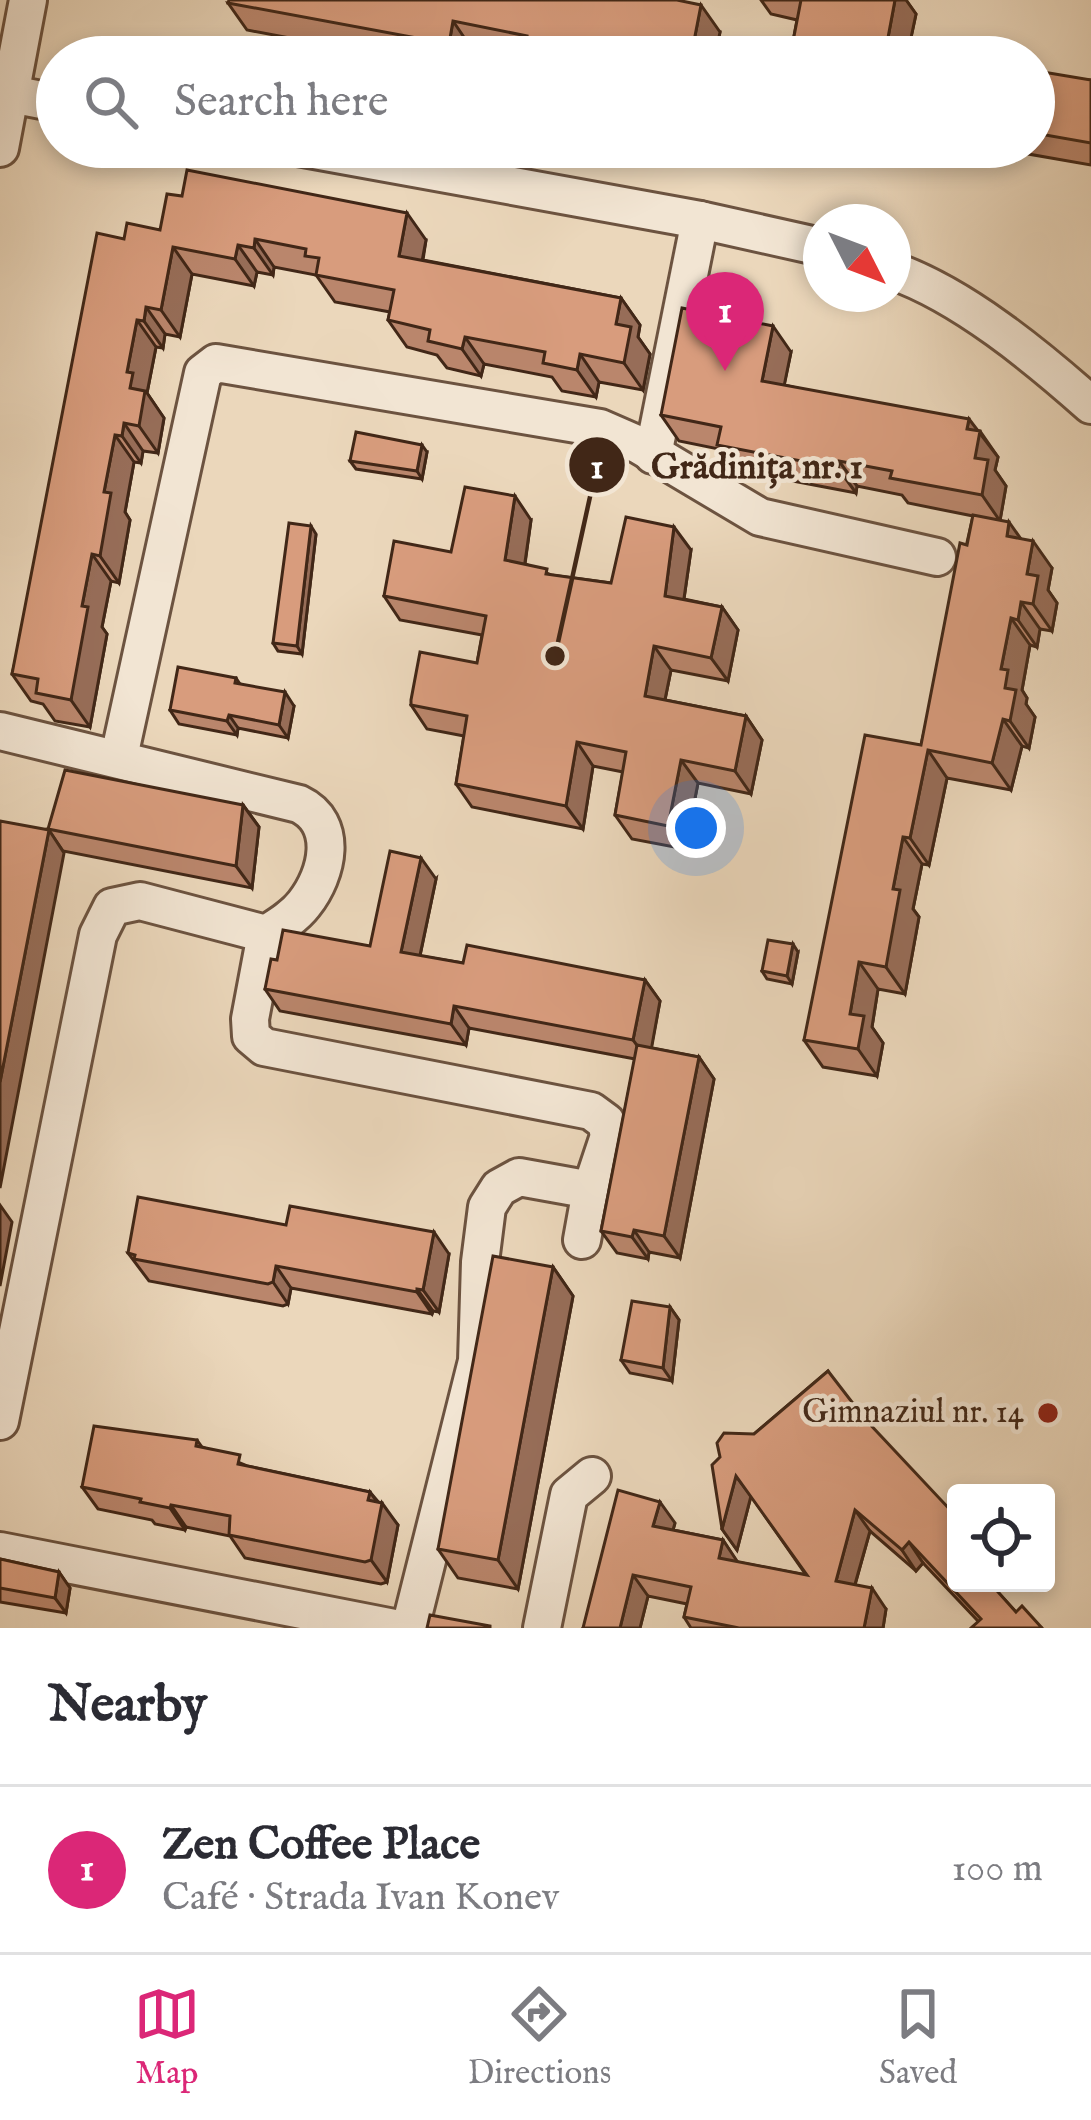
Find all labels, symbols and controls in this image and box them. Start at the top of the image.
search box [36,36,1055,168]
icon: search [78,69,144,135]
text: Search here [174,74,388,131]
north arrow [803,204,911,312]
pin: 1 [686,272,764,371]
callout: Grădinița nr. 1 [567,429,887,501]
text: 1 [590,445,604,491]
text: Grădinița nr. 1 [651,445,863,491]
your location [666,798,726,858]
place label: Gimnaziul nr. 14 [802,1392,1024,1434]
marker: Gimnaziul nr. 14 [1035,1400,1061,1426]
map controls [947,1484,1055,1592]
button: locate [947,1484,1055,1592]
text: Nearby [48,1674,207,1739]
text: Zen Coffee Place [162,1817,480,1874]
text: 1 [80,1845,94,1894]
text: 100 m [952,1845,1043,1894]
text: Café · Strada Ivan Konev [162,1874,559,1923]
tab: Map [134,1981,200,2095]
tab: Directions [468,1981,611,2095]
tab: Saved [879,1981,957,2095]

